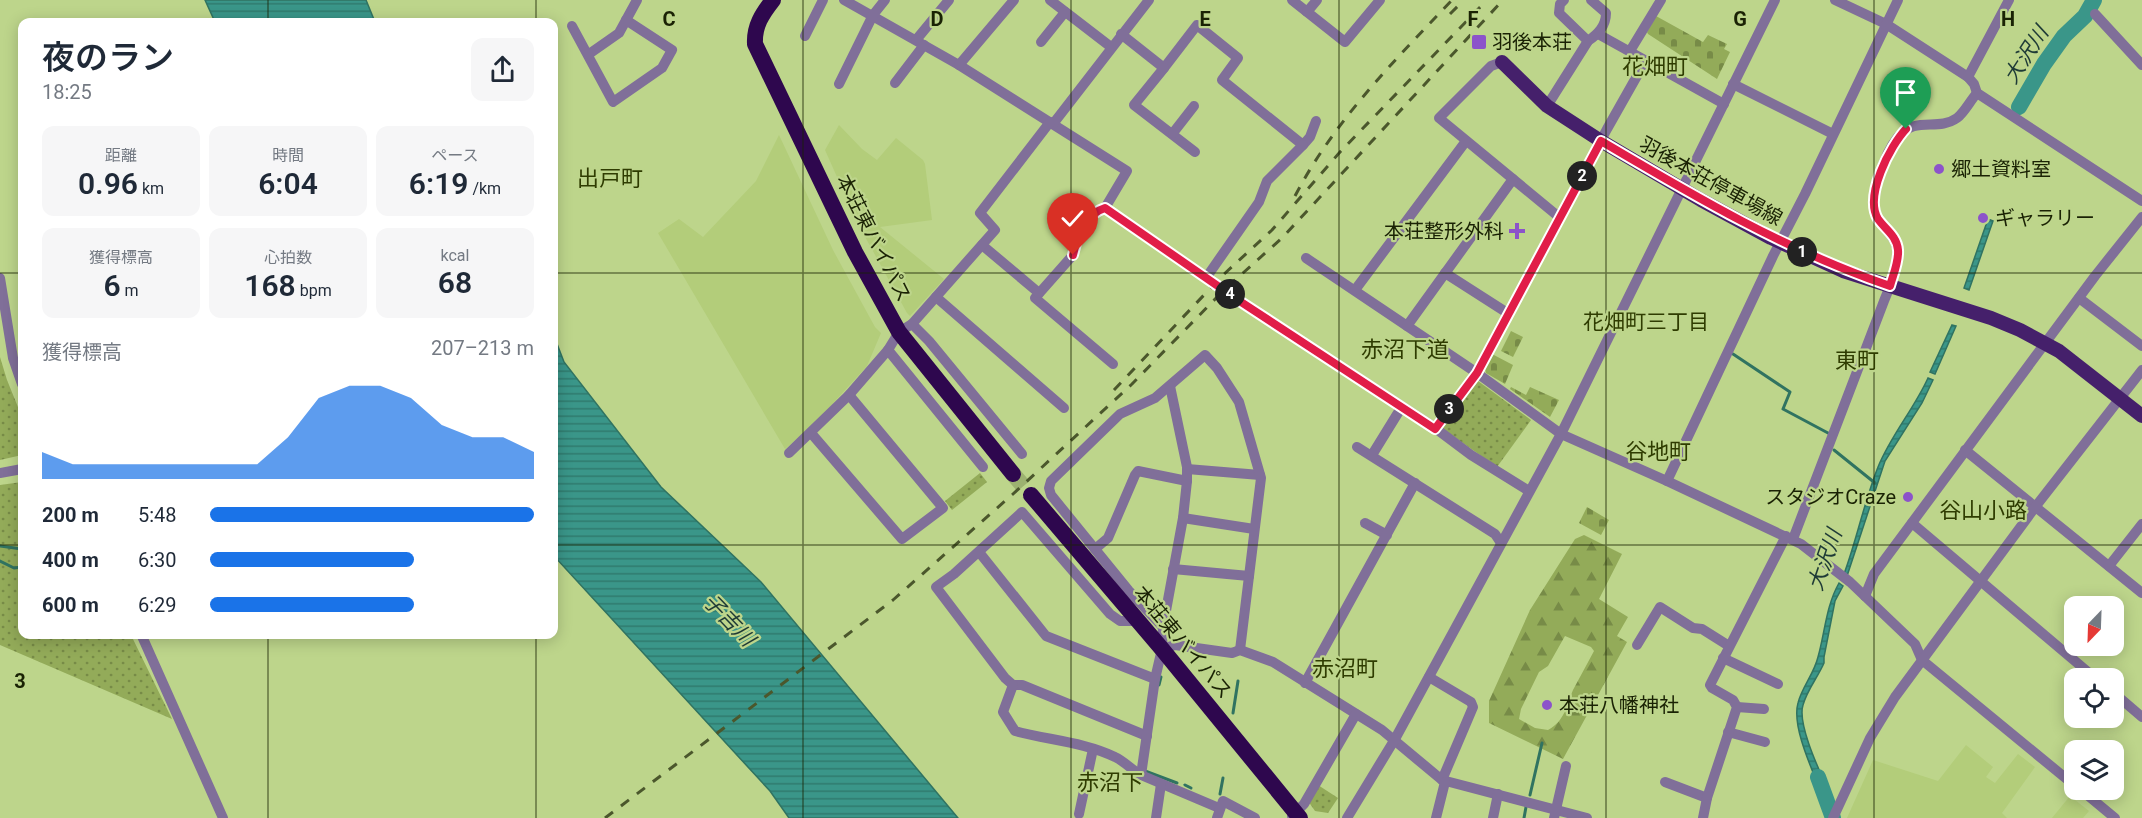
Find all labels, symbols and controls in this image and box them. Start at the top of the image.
text: C [662,7,676,31]
text: D [931,7,944,31]
text: E [1199,7,1211,31]
text: F [1468,7,1479,31]
text: G [1733,7,1747,31]
text: H [2001,7,2015,31]
water label: 大沢川 [1999,20,2054,88]
place label: 羽後本荘 [1492,30,1572,54]
marker: 羽後本荘 [1470,33,1488,51]
text: 夜のラン [42,38,174,77]
button: share [471,38,534,101]
district label: 花畑町 [1622,54,1688,79]
pin [1880,67,1931,129]
icon: arrive [1889,76,1922,109]
text: 18:25 [42,80,92,104]
street label: 羽後本荘停車場線 [1635,132,1787,230]
text: 距離 [105,146,137,165]
text: 時間 [272,146,304,165]
text: ペース [431,146,479,165]
place label: 郷土資料室 [1951,157,2051,181]
pin: 2 [1567,161,1597,191]
marker: 郷土資料室 [1932,162,1946,176]
text: 0.96 [78,166,138,201]
text: 6:04 [258,166,318,201]
text: 6:19 [409,166,468,201]
district label: 出戸町 [577,166,643,191]
text: 2 [1577,166,1587,185]
street label: 本荘東バイパス [832,170,916,306]
text: km [138,179,164,198]
text: /km [468,179,501,198]
pin [1047,193,1098,255]
icon: check [1056,202,1089,235]
place label: ギャラリー [1995,206,2095,230]
marker: ギャラリー [1976,211,1990,225]
place label: 本荘整形外科 [1384,219,1504,243]
marker: 本荘整形外科 [1508,222,1526,240]
pin: 1 [1787,237,1817,267]
text: 1 [1797,242,1807,261]
text: kcal [441,246,469,265]
text: 獲得標高 [89,248,153,267]
text: 心拍数 [264,248,312,267]
text: 68 [438,265,472,300]
text: 6 [103,268,121,303]
text: 168 [244,268,296,303]
pin: 4 [1215,279,1245,309]
text: m [121,281,139,300]
text: bpm [296,281,332,300]
text: 4 [1225,284,1235,303]
district label: 花畑町三丁目 [1583,310,1709,334]
text: 207–213 m [431,336,534,360]
district label: 赤沼下道 [1361,337,1449,362]
text: 獲得標高 [42,340,122,364]
district label: 東町 [1835,348,1879,373]
pin: 3 [1434,394,1464,424]
text: 3 [1444,399,1454,418]
district label: 谷地町 [1625,439,1691,464]
place label: スタジオCraze [1765,485,1896,509]
marker: スタジオCraze [1901,490,1915,504]
district label: 谷山小路 [1939,498,2027,523]
text: 200 m [42,503,99,527]
text: 5:48 [138,503,177,527]
water label: 大沢川 [1803,524,1847,594]
text: 400 m [42,548,99,572]
text: 6:30 [138,548,177,572]
street label: 本荘東バイパス [1129,581,1237,703]
water label: 子吉川 [698,589,761,652]
text: 600 m [42,593,99,617]
text: 6:29 [138,593,177,617]
north arrow [2064,596,2124,656]
map controls [2064,596,2124,800]
district label: 赤沼町 [1312,656,1378,681]
button: locate [2064,668,2124,728]
text: 3 [14,669,26,693]
place label: 本荘八幡神社 [1559,693,1679,717]
marker: 本荘八幡神社 [1540,698,1554,712]
button: layers [2064,740,2124,800]
district label: 赤沼下 [1077,770,1143,795]

